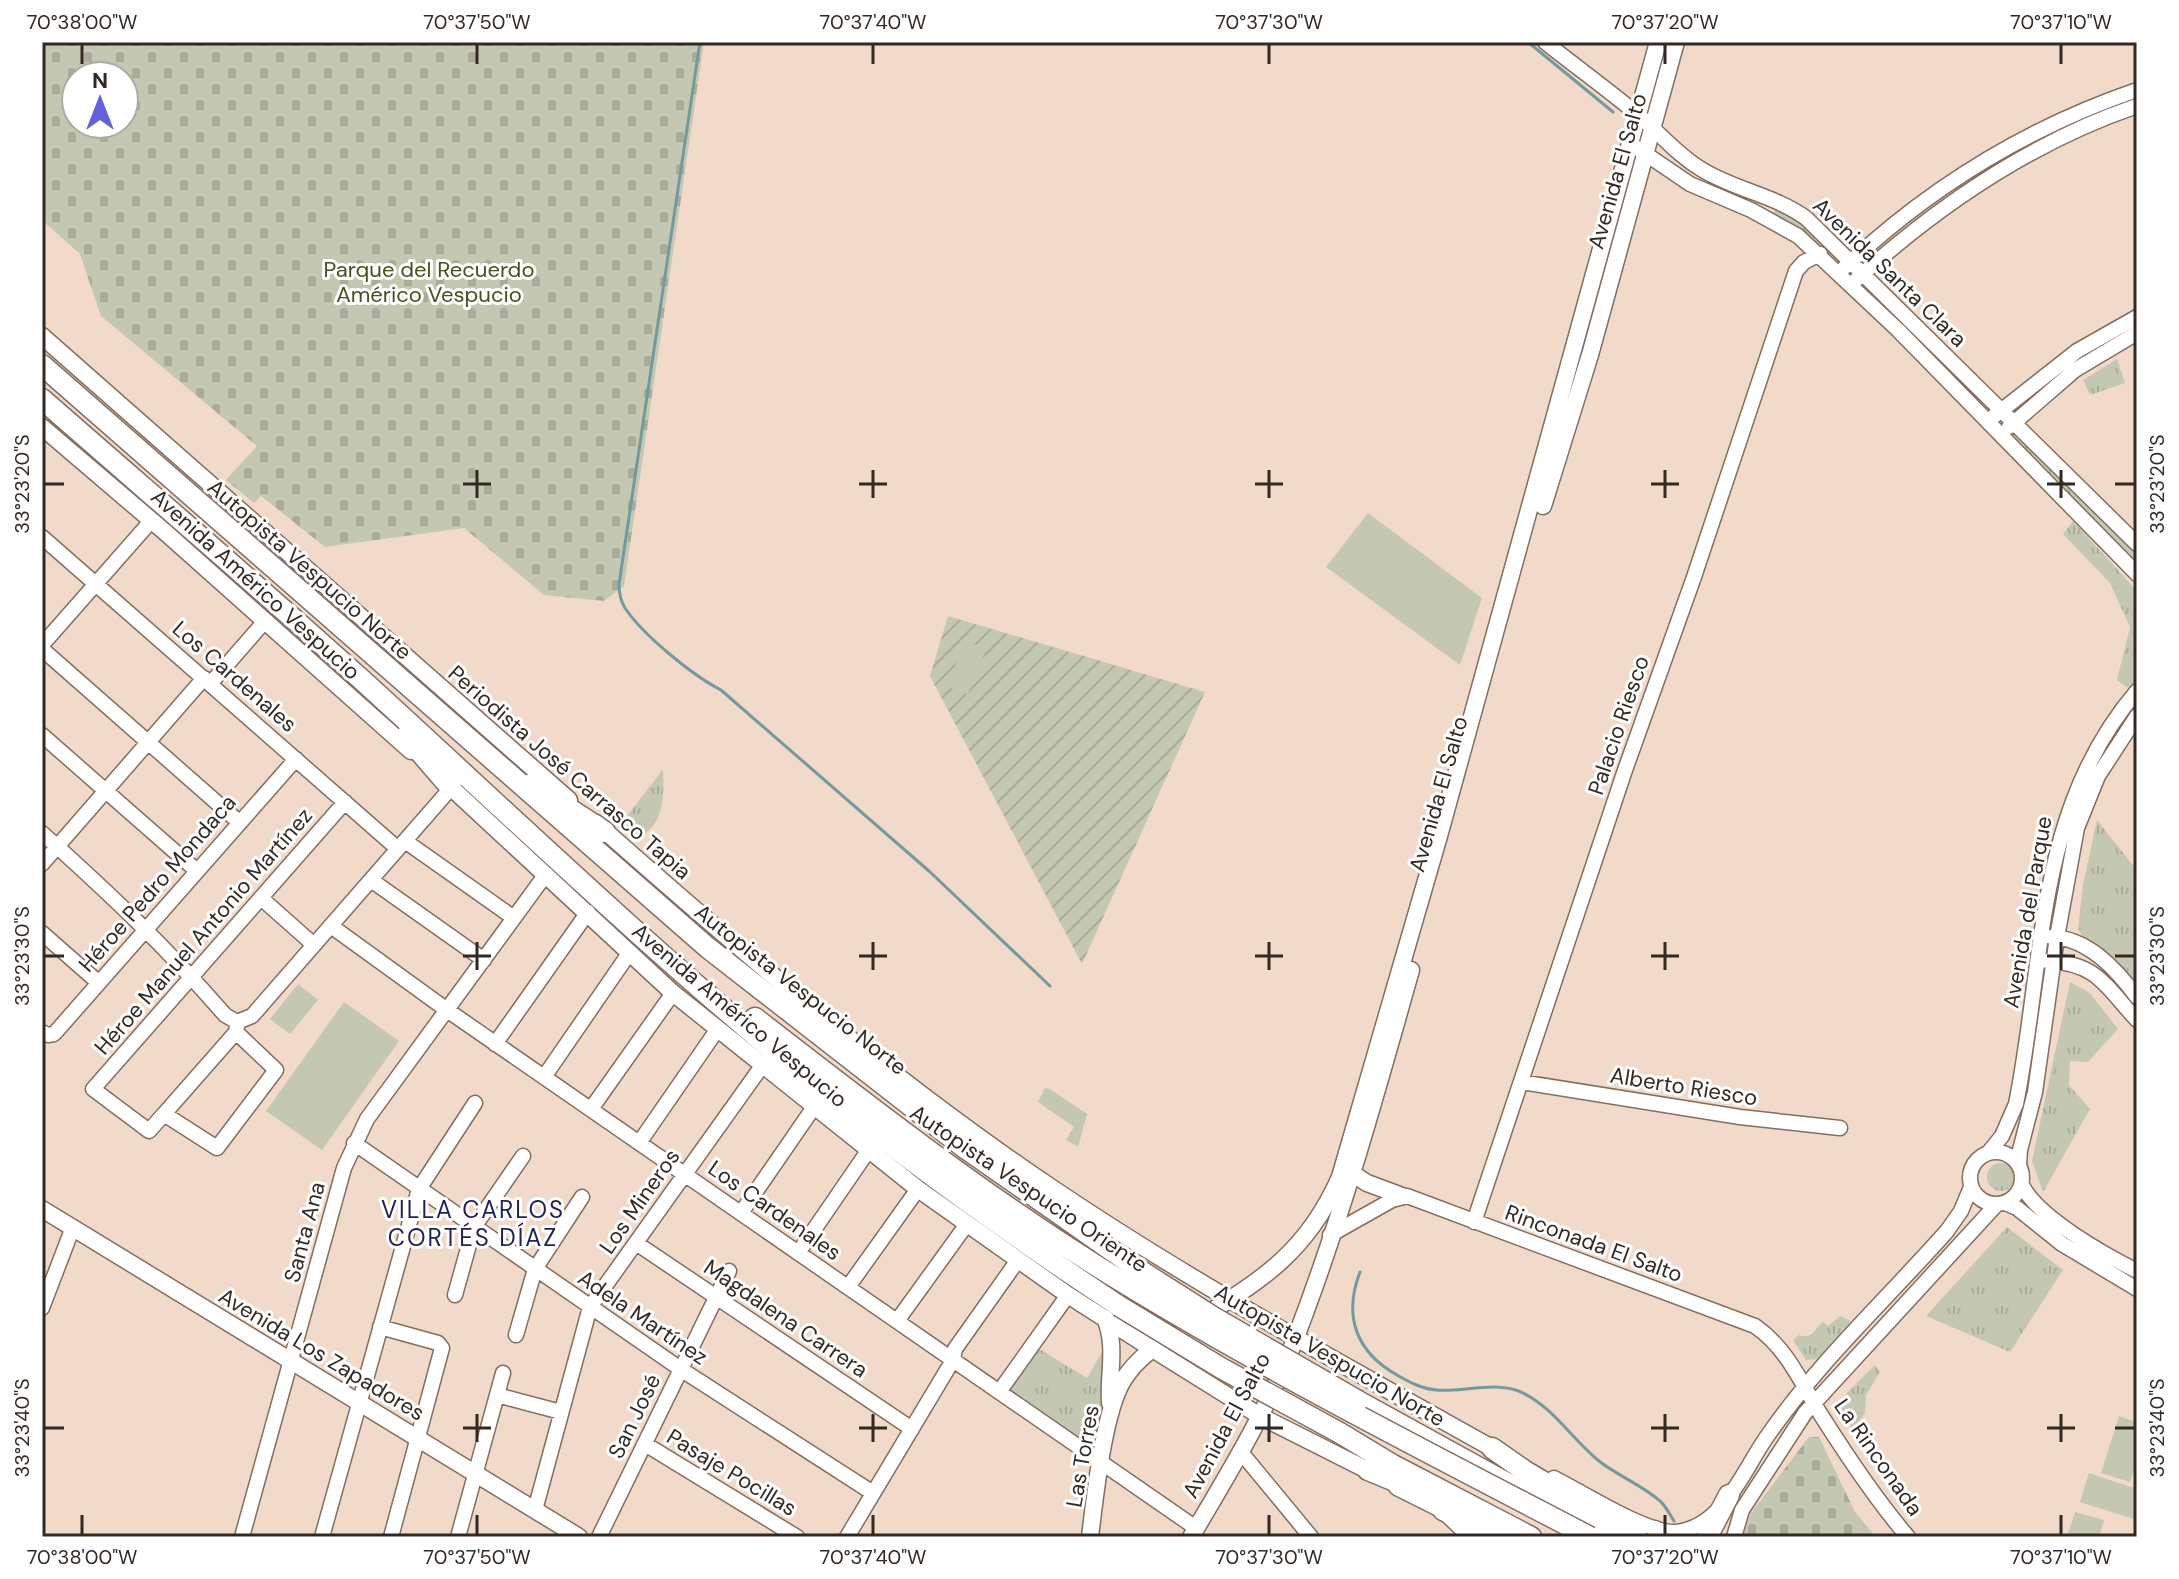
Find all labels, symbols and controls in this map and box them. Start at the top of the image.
text: 70°38'00"W [27,9,137,35]
text: 70°37'50"W [423,9,531,35]
text: 70°37'40"W [820,9,926,35]
text: 70°37'30"W [1215,9,1323,35]
text: 70°37'20"W [1611,9,1719,35]
text: 70°37'10"W [2010,9,2112,35]
north arrow [60,60,140,140]
text: N [92,66,108,95]
street label: Avenida El Salto [1581,90,1654,252]
street label: Avenida Santa Clara [1807,191,1973,353]
park label: Parque del Recuerdo Américo Vespucio [324,255,534,309]
text: 33°23'20"S [9,434,35,534]
text: 33°23'20"S [2144,434,2170,534]
street label: Autopista Vespucio Norte [201,473,418,666]
street label: Avenida Américo Vespucio [145,483,367,686]
street label: Los Cardenales [166,614,303,738]
street label: Palacio Riesco [1581,652,1656,799]
street label: Periodista José Carrasco Tapia [442,659,697,886]
street label: Avenida El Salto [1402,713,1475,875]
street label: Héroe Pedro Mondaca [72,788,242,978]
street label: Héroe Manuel Antonio Martínez [88,802,319,1061]
street label: Avenida del Parque [1996,814,2059,1010]
street label: Autopista Vespucio Norte [689,897,913,1081]
text: 33°23'30"S [9,906,35,1006]
text: 33°23'30"S [2144,906,2170,1006]
street label: Avenida Américo Vespucio [626,917,853,1114]
street label: Alberto Riesco [1608,1061,1760,1112]
street label: Autopista Vespucio Oriente [904,1098,1153,1279]
street label: Los Mineros [593,1143,686,1259]
street label: Los Cardenales [703,1154,847,1267]
street label: Santa Ana [277,1179,332,1286]
district label: VILLA CARLOS CORTÉS DÍAZ [381,1194,565,1253]
street label: Rinconada El Salto [1501,1198,1687,1289]
street label: Magdalena Carrera [698,1253,873,1384]
street label: Adela Martínez [572,1263,713,1371]
street label: Autopista Vespucio Norte [1209,1277,1450,1433]
street label: Avenida Los Zapadores [213,1281,430,1427]
street label: Avenida El Salto [1176,1347,1277,1503]
street label: San José [602,1369,667,1463]
text: 33°23'40"S [9,1378,35,1478]
text: 33°23'40"S [2144,1378,2170,1478]
street label: La Rinconada [1828,1393,1930,1521]
street label: Las Torres [1059,1403,1106,1509]
street label: Pasaje Pocillas [661,1422,802,1523]
text: 70°38'00"W [27,1544,137,1570]
text: 70°37'50"W [423,1544,531,1570]
text: 70°37'40"W [820,1544,926,1570]
text: 70°37'30"W [1215,1544,1323,1570]
text: 70°37'20"W [1611,1544,1719,1570]
text: 70°37'10"W [2010,1544,2112,1570]

